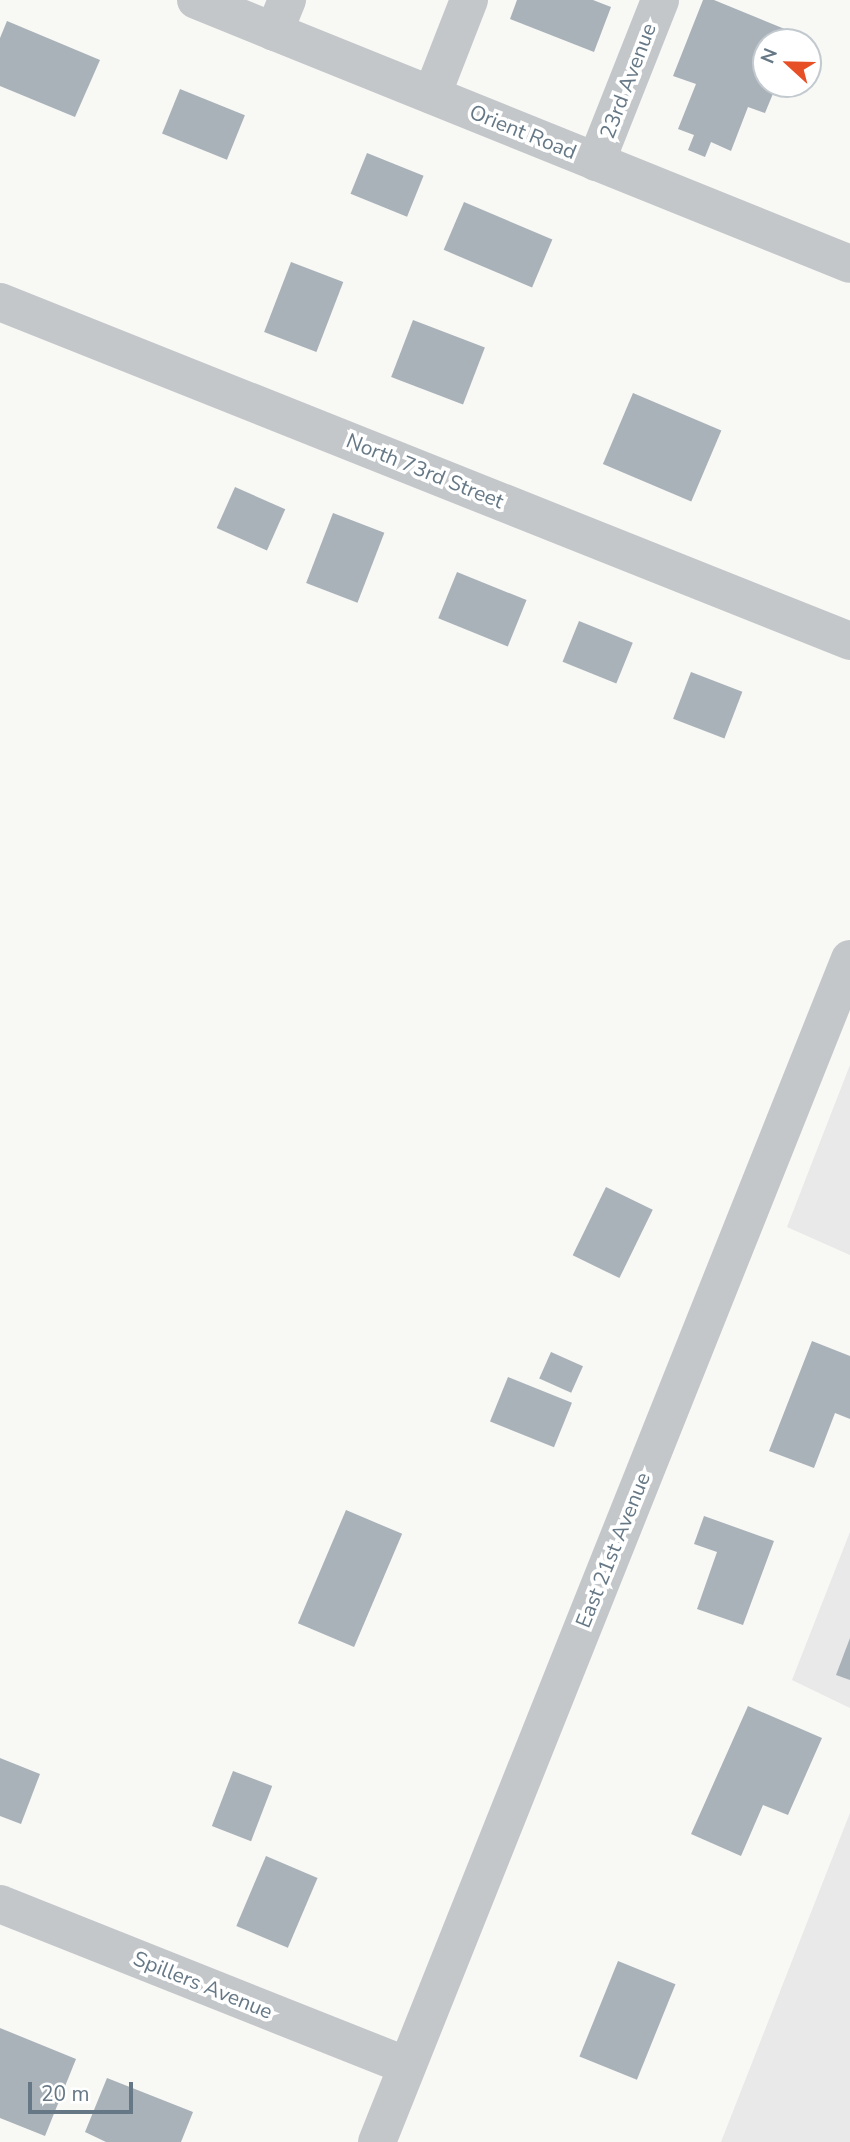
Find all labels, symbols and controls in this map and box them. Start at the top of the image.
street label: 23rd Avenue [594,20,662,142]
north arrow [752,28,822,98]
text: N [755,44,784,67]
street label: Orient Road [466,99,580,165]
street label: North 73rd Street [343,428,507,514]
street label: East 21st Avenue [570,1469,656,1631]
street label: Spillers Avenue [130,1946,276,2024]
scale bar [32,2068,136,2112]
text: 20 m [41,2080,90,2108]

